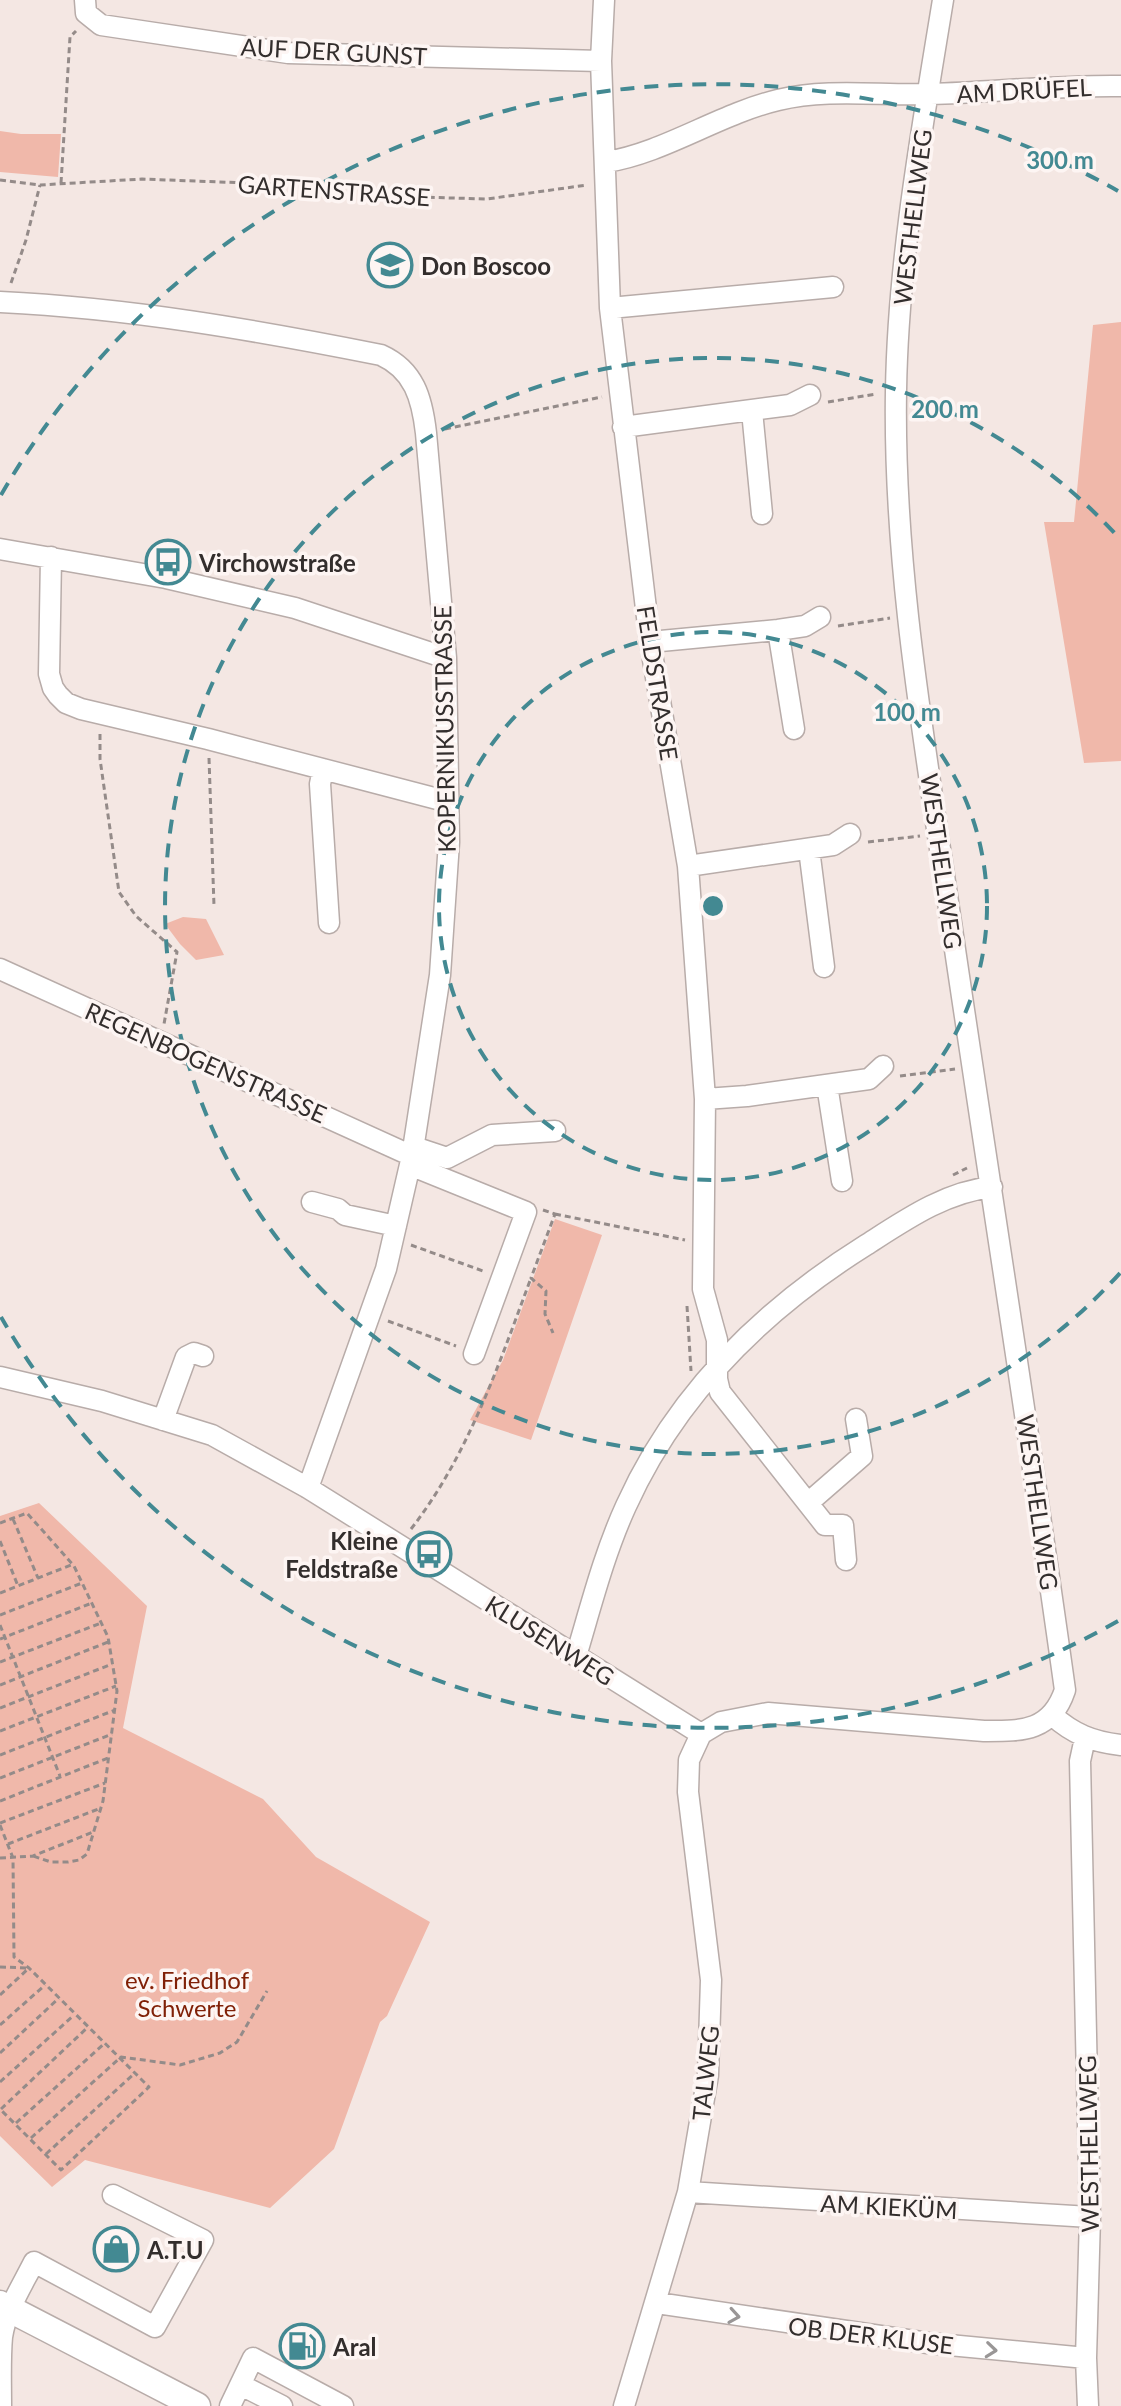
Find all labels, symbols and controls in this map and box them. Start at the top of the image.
street label: AUF DER GUNST [240,32,428,70]
street label: AM DRÜFEL [956,72,1092,108]
street label: WESTHELLWEG [887,127,937,307]
text: 300 m [1026,145,1094,174]
street label: GARTENSTRASSE [237,169,431,211]
school or university icon: Don Boscoo [366,241,414,289]
place label: Don Boscoo [421,251,551,280]
text: 200 m [911,394,979,423]
bus stop icon: Virchowstraße [144,538,192,586]
place label: Virchowstraße [198,548,356,577]
street label: FELDSTRASSE [631,603,685,763]
street label: KOPERNIKUSSTRASSE [427,605,461,853]
text: 100 m [873,697,941,726]
street label: WESTHELLWEG [915,771,969,951]
centre of rings [699,892,727,920]
street label: REGENBOGENSTRASSE [81,996,331,1128]
street label: WESTHELLWEG [1011,1412,1065,1592]
place label: Kleine Feldstraße [285,1526,398,1583]
bus stop icon: Kleine Feldstraße [405,1530,453,1578]
street label: KLUSENWEG [480,1589,620,1691]
park label: ev. Friedhof Schwerte [125,1965,250,2022]
street label: TALWEG [686,2024,724,2122]
street label: WESTHELLWEG [1072,2055,1104,2233]
street label: AM KIEKÜM [820,2188,958,2224]
shop icon: A.T.U [92,2225,140,2273]
place label: A.T.U [146,2235,204,2264]
one-way arrow [727,2307,740,2324]
street label: OB DER KLUSE [787,2310,955,2360]
fuel station icon: Aral [278,2322,326,2370]
place label: Aral [332,2332,377,2361]
one-way arrow [985,2341,998,2358]

